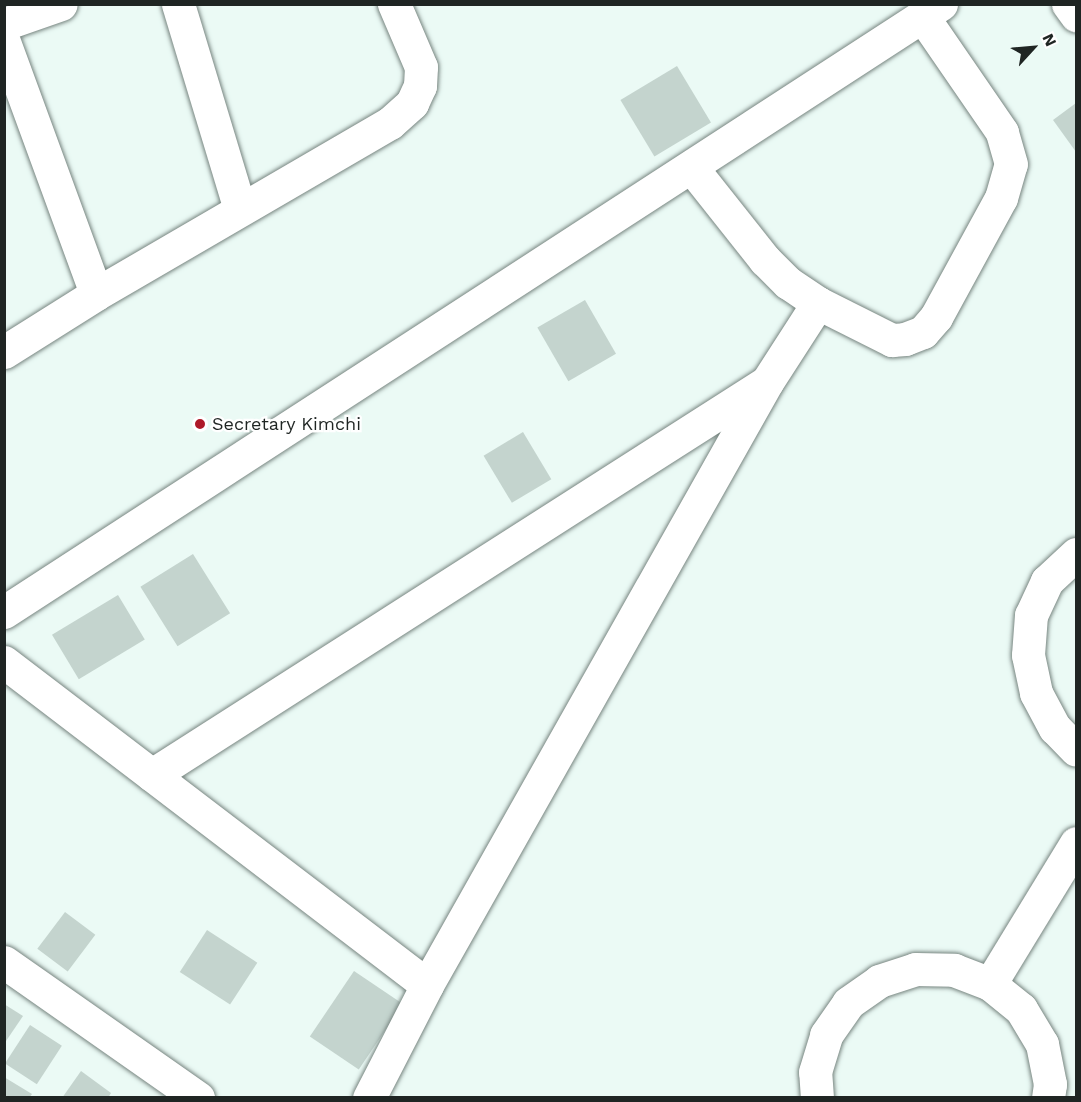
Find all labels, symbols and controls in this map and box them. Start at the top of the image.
north arrow [1003,18,1063,78]
text: N [1038,30,1061,49]
place label: Secretary Kimchi [212,413,361,435]
marker: Secretary Kimchi [193,417,207,431]

